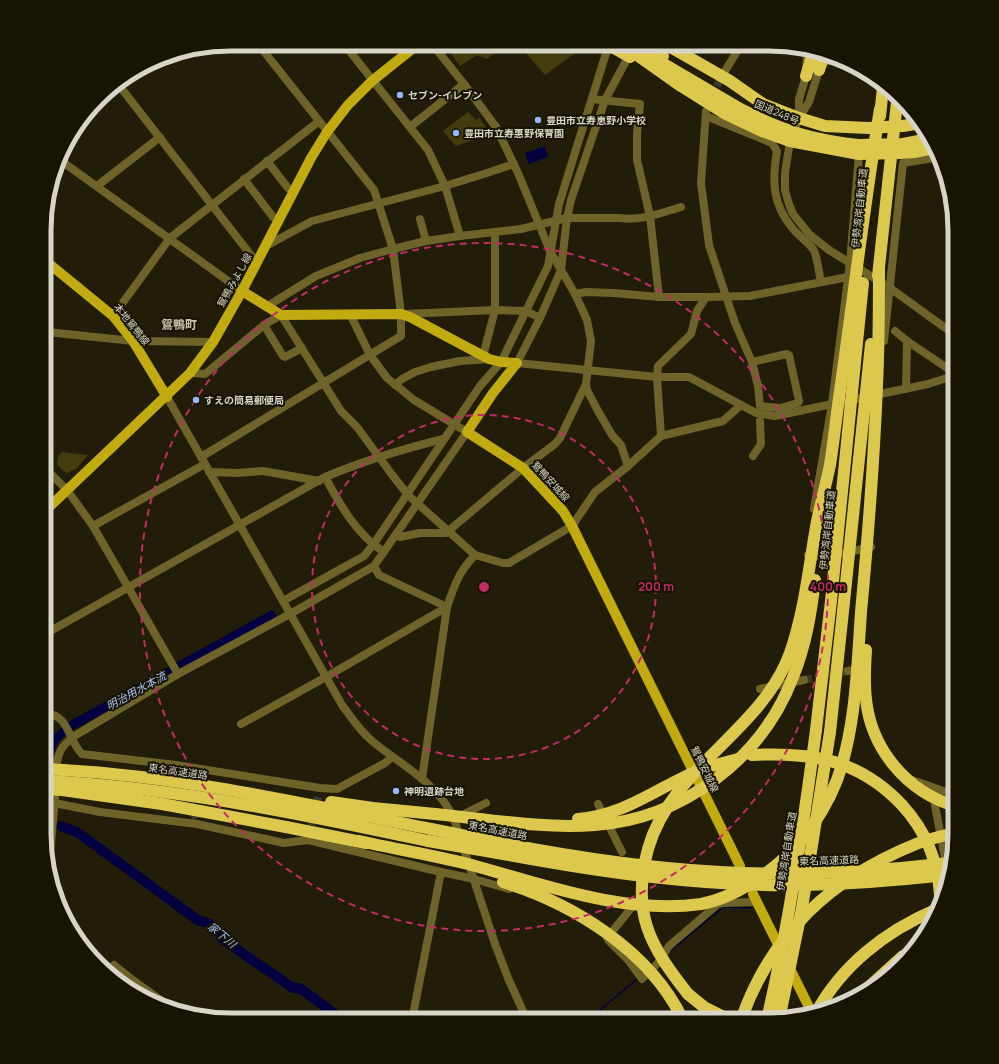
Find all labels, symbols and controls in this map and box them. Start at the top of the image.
place label: セブン-イレブン [408,88,482,102]
marker: セブン-イレブン [395,90,405,100]
street label: 国道248号 [753,96,801,128]
place label: 豊田市立寿恵野小学校 [546,113,646,127]
marker: 豊田市立寿恵野小学校 [533,115,543,125]
place label: 豊田市立寿惠野保育園 [464,126,564,140]
marker: 豊田市立寿惠野保育園 [451,128,461,138]
street label: 伊勢湾岸自動車道 [848,167,870,249]
street label: 鴛鴨みよし線 [213,250,255,310]
street label: 本地鴛鴨線 [111,300,153,348]
district label: 鴛鴨町 [161,316,197,333]
place label: すえの簡易郵便局 [204,393,284,407]
marker: すえの簡易郵便局 [191,395,201,405]
street label: 鴛鴨安城線 [529,458,573,504]
street label: 伊勢湾岸自動車道 [816,489,838,571]
text: 200 m [638,578,674,595]
text: 400 m [810,578,846,595]
centre of rings [477,580,491,594]
water label: 明治用水本流 [103,667,170,713]
street label: 鴛鴨安城線 [688,743,722,795]
street label: 東名高速道路 [147,760,209,782]
place label: 神明遺跡台地 [404,784,464,798]
marker: 神明遺跡台地 [391,786,401,796]
street label: 伊勢湾岸自動車道 [773,810,799,892]
street label: 東名高速道路 [467,817,529,843]
street label: 東名高速道路 [799,852,859,868]
water label: 家下川 [205,918,241,952]

